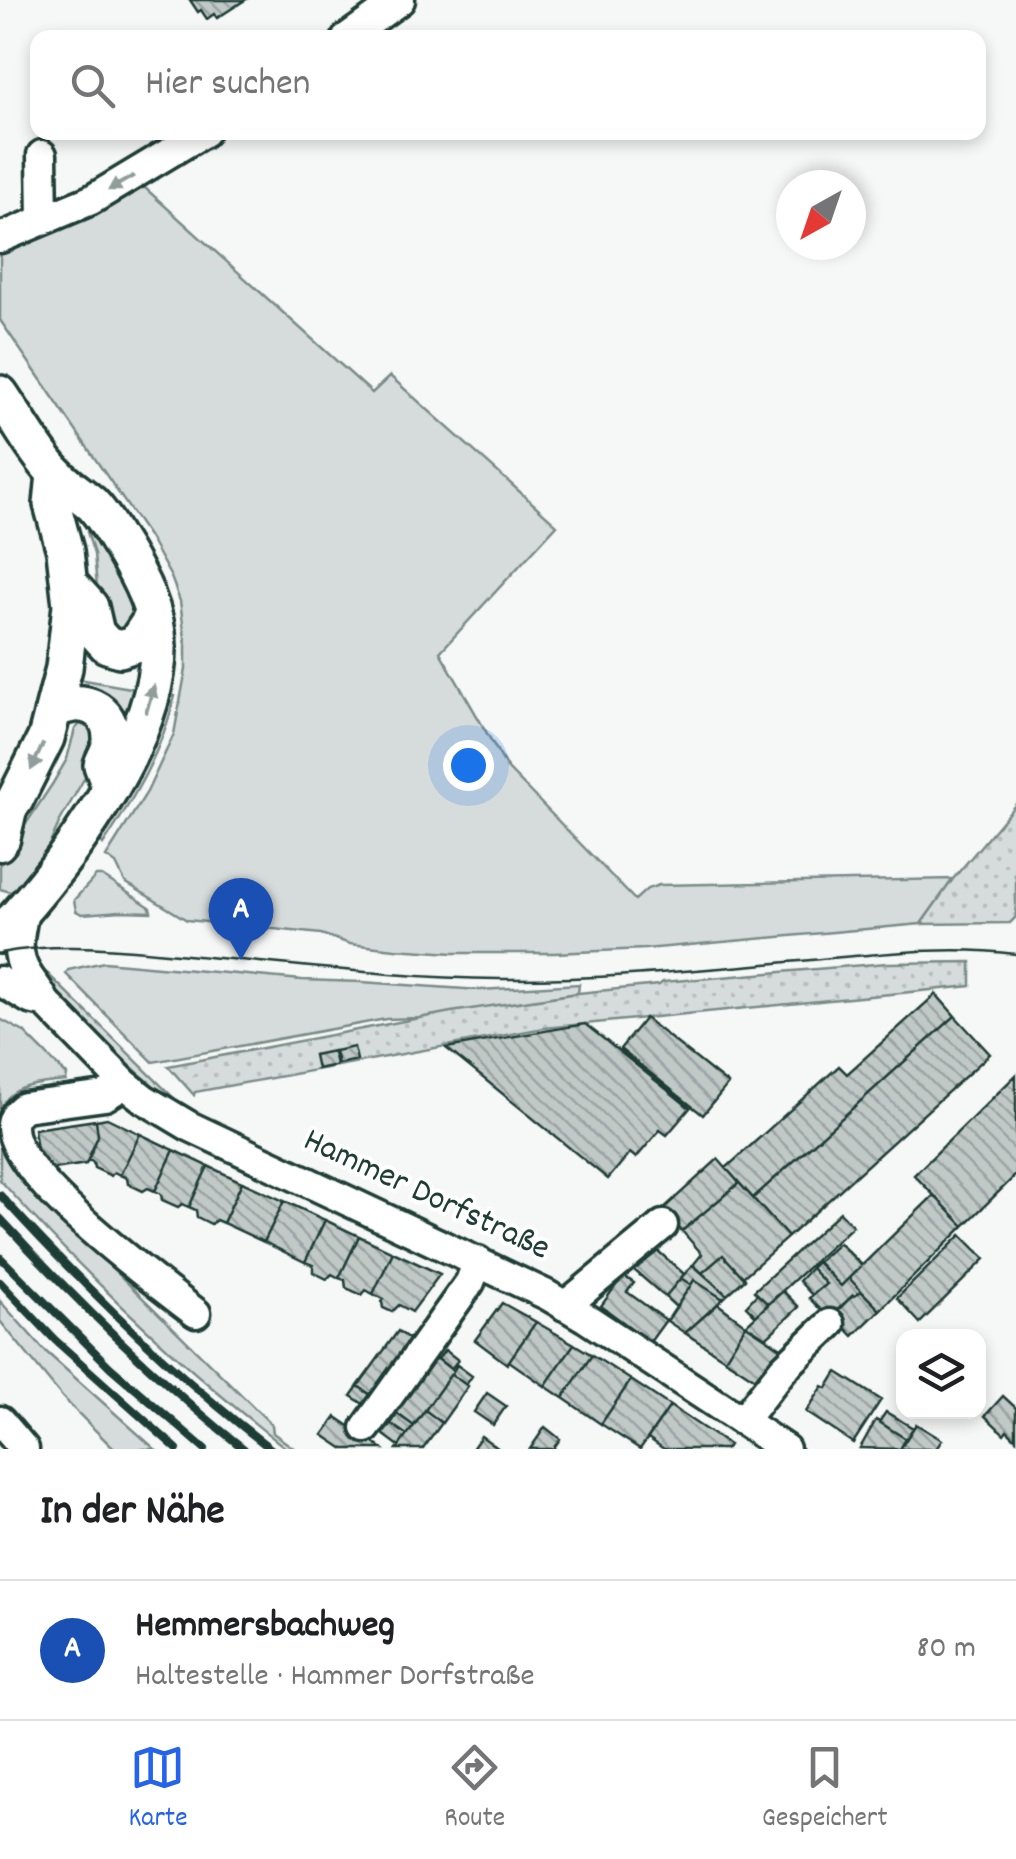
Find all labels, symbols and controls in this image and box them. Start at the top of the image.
search box [30,30,986,140]
icon: search [65,58,120,113]
text: Hier suchen [145,58,310,113]
north arrow [776,170,866,260]
one-way arrow [107,174,135,191]
one-way arrow [143,683,158,714]
your location [443,740,494,791]
one-way arrow [29,743,46,772]
pin: A [208,878,274,960]
street label: Hammer Dorfstraße [295,1117,557,1275]
map controls [896,1329,986,1419]
button: layers [896,1329,986,1419]
text: In der Nähe [40,1484,225,1544]
text: Hemmersbachweg [135,1600,395,1655]
text: A [64,1627,81,1673]
text: 80 m [916,1627,976,1673]
text: Haltestelle · Hammer Dorfstraße [135,1655,535,1701]
tab: Karte [128,1740,187,1840]
tab: Route [444,1740,505,1840]
tab: Gespeichert [762,1740,888,1840]

